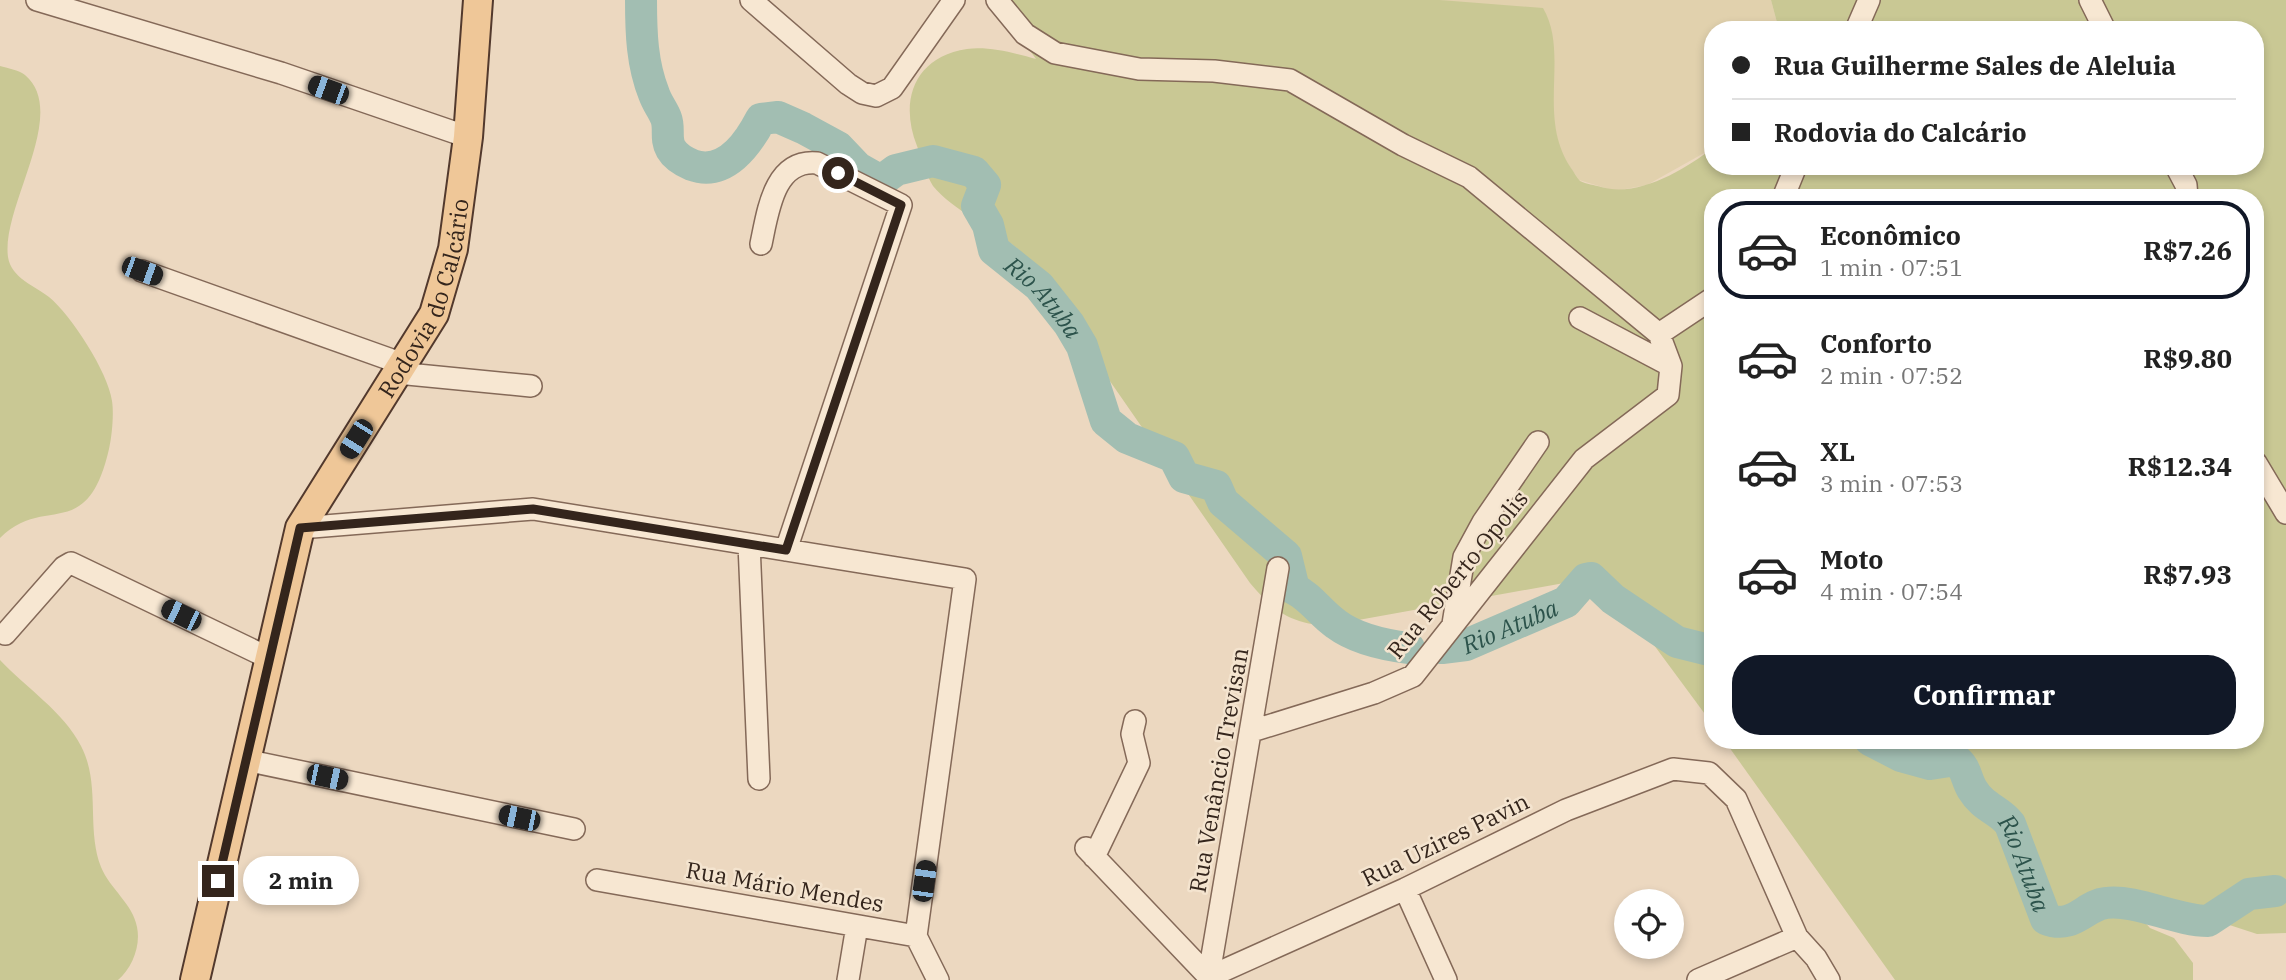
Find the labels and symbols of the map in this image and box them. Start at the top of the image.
car [305,73,352,107]
route start [822,157,854,189]
street label: Rodovia do Calcário [371,197,475,403]
water label: Rio Atuba [998,248,1090,344]
car [119,254,166,288]
car [336,416,377,462]
street label: Rua Roberto Opolis [1380,484,1534,664]
water label: Rio Atuba [1456,591,1563,661]
car [158,596,205,634]
street label: Rua Venâncio Trevisan [1182,645,1254,895]
car [305,762,350,792]
street label: Rua Uzires Pavin [1356,785,1534,893]
car [497,803,542,833]
water label: Rio Atuba [1991,806,2058,916]
street label: Rua Mário Mendes [684,854,886,918]
callout: 2 min [242,856,358,906]
car [911,859,938,903]
route end [202,865,234,897]

